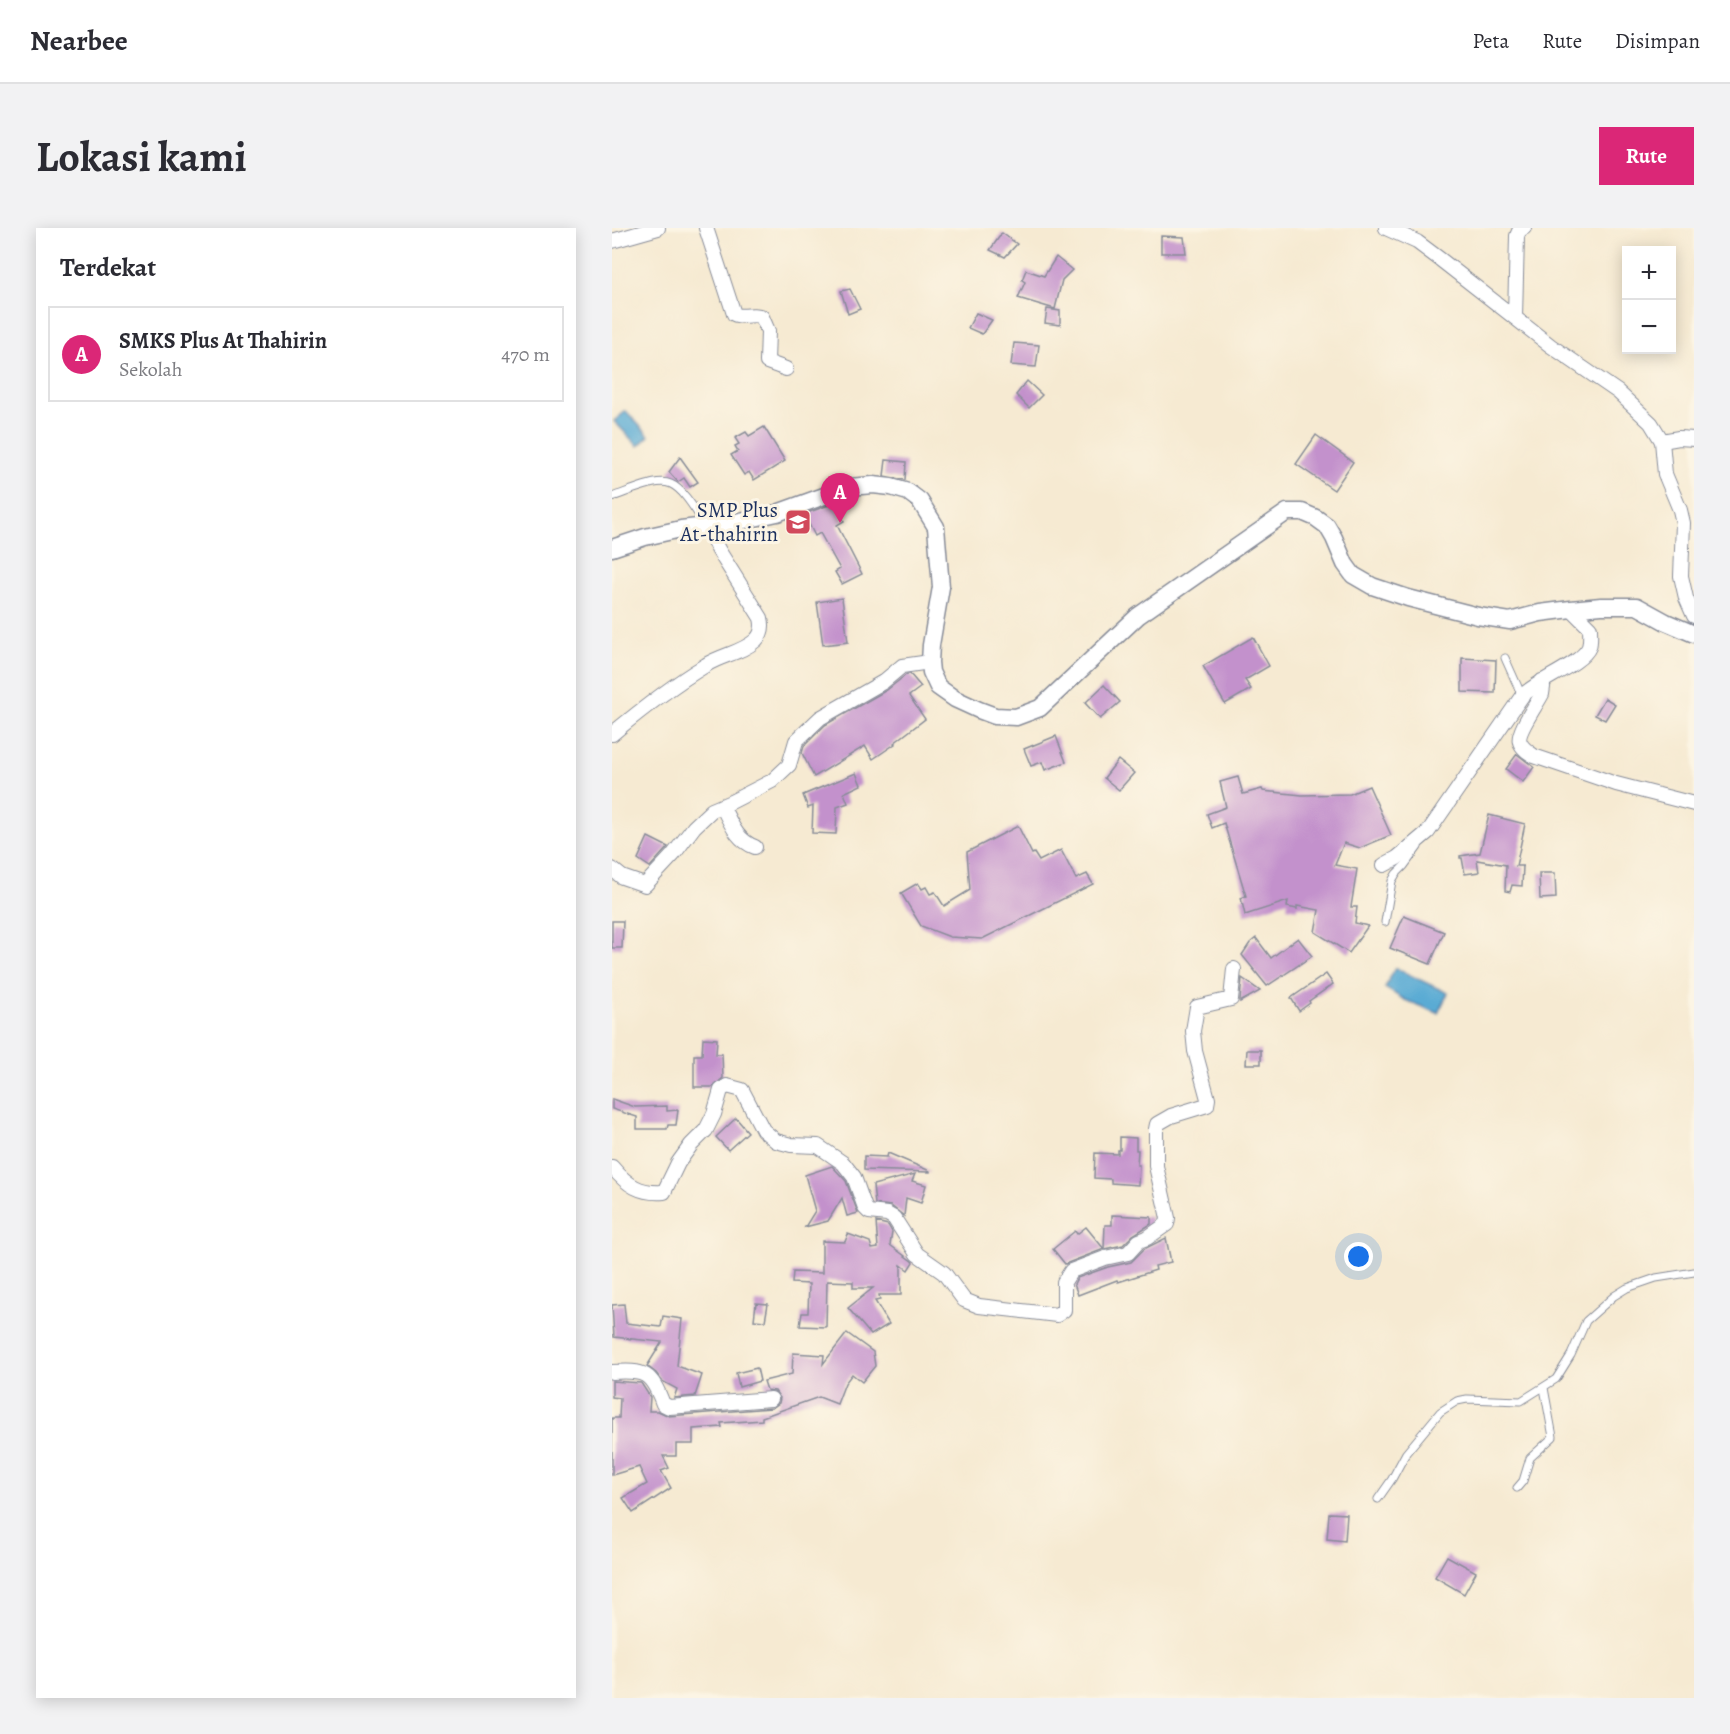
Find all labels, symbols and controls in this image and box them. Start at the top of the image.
text: Nearbee [30,22,128,60]
text: Peta [1472,27,1509,55]
text: Rute [1542,27,1582,55]
text: Disimpan [1615,27,1700,55]
button: Rute [1599,127,1694,185]
text: Lokasi kami [36,128,247,185]
map controls [1622,246,1676,354]
button: + [1622,246,1676,300]
text: Terdekat [60,250,156,285]
button: − [1622,300,1676,354]
text: SMKS Plus At Thahirin [119,326,327,356]
text: A [75,341,88,368]
text: 470 m [501,341,550,368]
text: Sekolah [119,356,183,383]
pin: A [820,474,860,523]
place label: SMP Plus At-thahirin [679,496,778,548]
school or university icon: SMP Plus At-thahirin [783,507,813,537]
your location [1344,1242,1373,1271]

